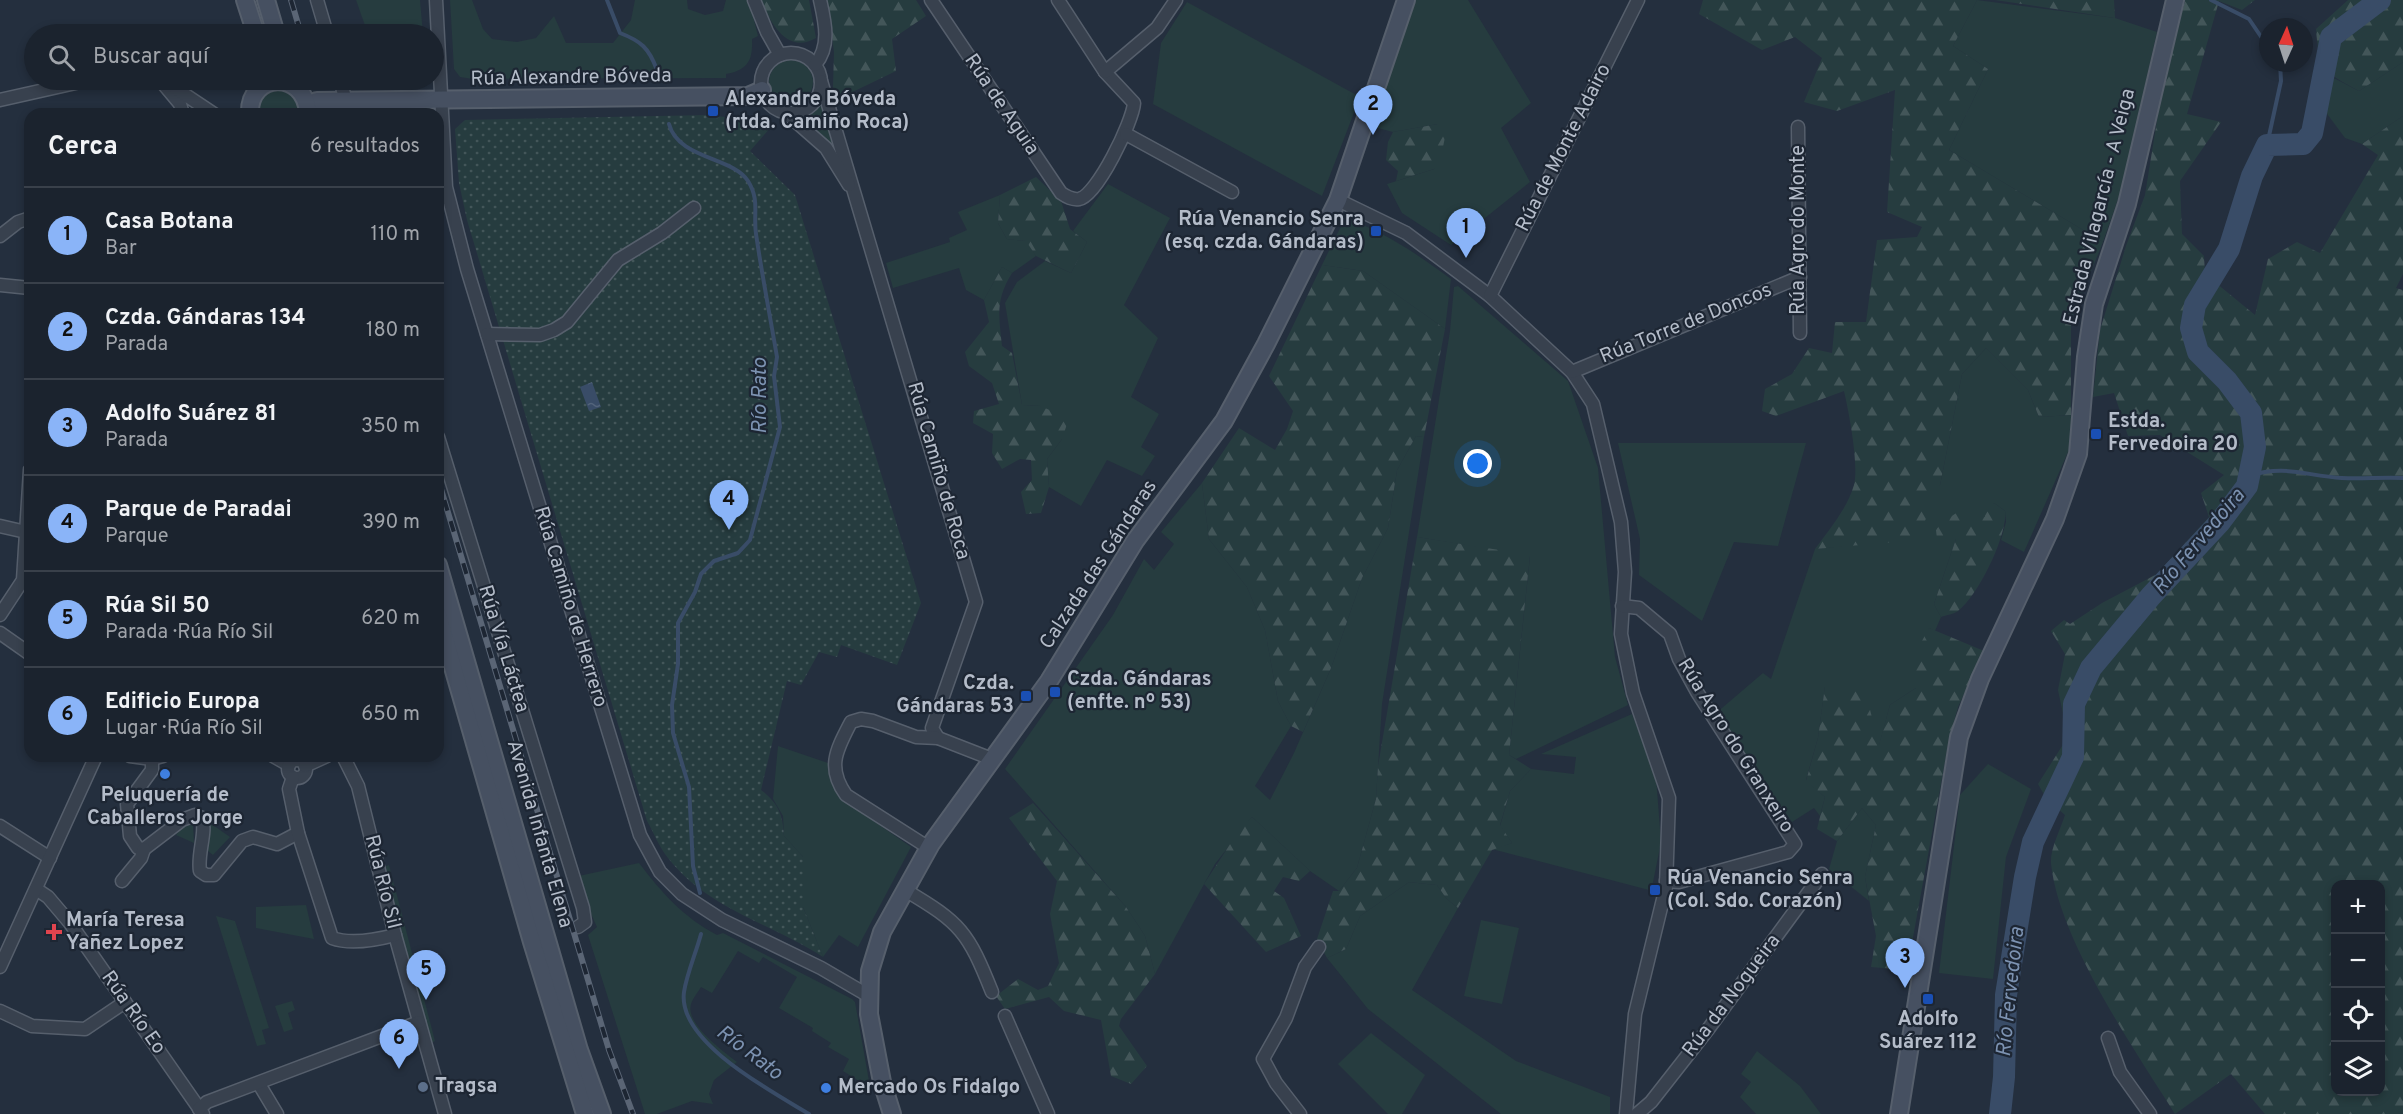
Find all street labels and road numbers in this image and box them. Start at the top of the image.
street label: Rúa de Aguia [958,49,1044,161]
street label: Rúa de Monte Adairo [1510,60,1618,236]
street label: Rúa Alexandre Bóveda [470,63,672,93]
street label: Estrada Vilagarcía - A Veiga [2058,86,2142,328]
street label: Rúa Agro do Monte [1786,145,1812,315]
street label: Rúa Torre de Doncos [1596,278,1776,370]
street label: Rúa Camiño de Roca [900,379,976,563]
street label: Calzada das Gándaras [1034,475,1164,655]
street label: Rúa Camiño de Herrero [527,504,613,710]
street label: Rúa Vía Láctea [471,582,535,716]
street label: Rúa Agro do Granxeiro [1671,654,1799,838]
street label: Avenida Infanta Elena [500,737,578,931]
street label: Rúa Río Sil [358,832,406,932]
street label: Rúa da Nogueira [1677,929,1787,1063]
street label: Rúa Río Eo [95,966,171,1060]

